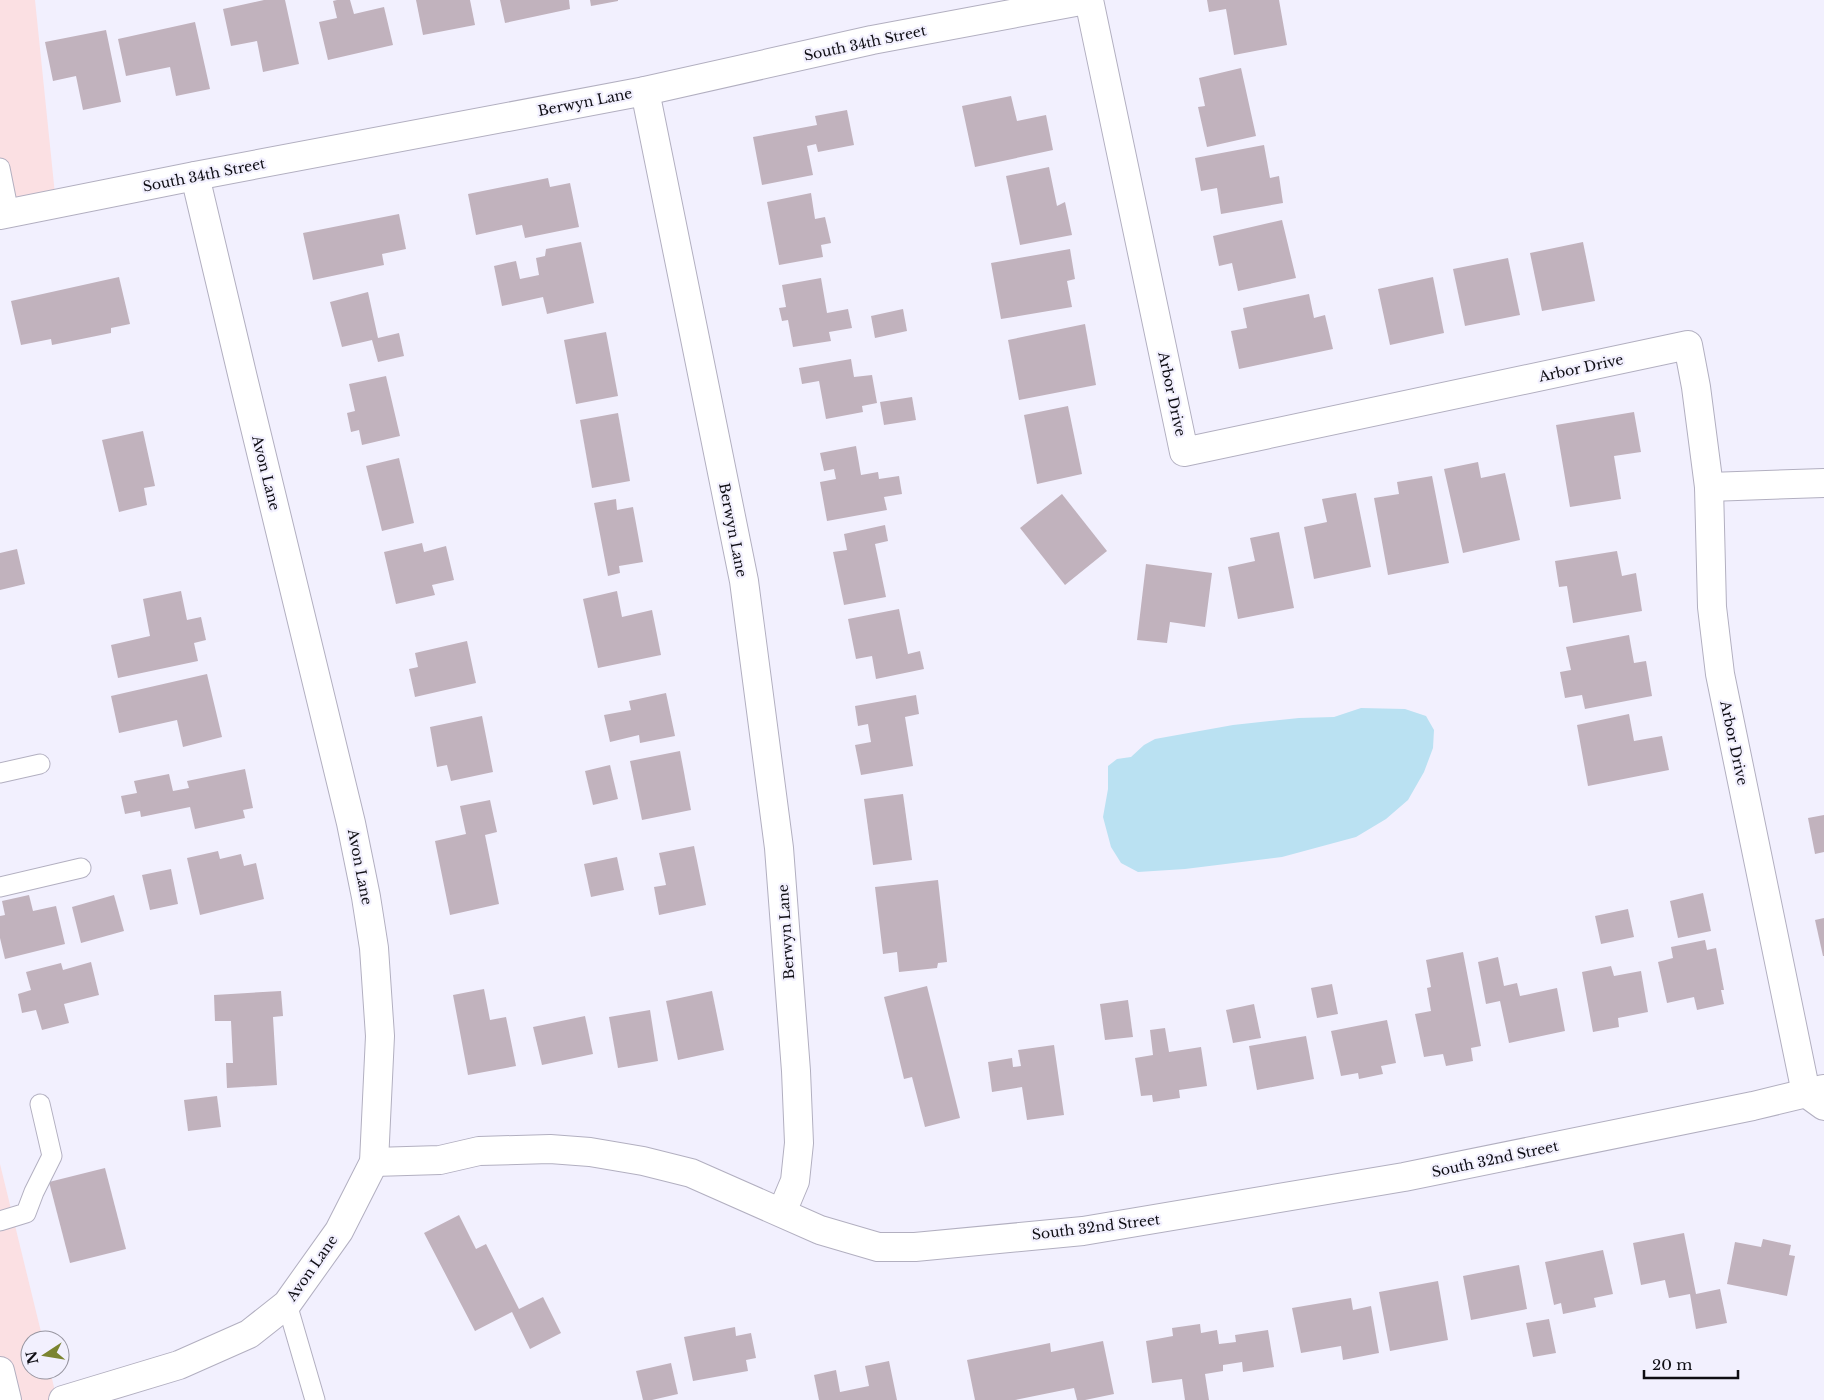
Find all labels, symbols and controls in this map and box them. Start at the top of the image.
street label: South 34th Street [802,21,928,65]
street label: Berwyn Lane [536,84,634,120]
street label: South 34th Street [141,154,267,196]
street label: Arbor Drive [1154,349,1190,438]
street label: Arbor Drive [1536,350,1625,386]
street label: Avon Lane [248,433,284,512]
street label: Berwyn Lane [715,481,751,579]
street label: Arbor Drive [1716,698,1752,787]
street label: Avon Lane [344,827,376,906]
street label: Berwyn Lane [774,884,798,980]
street label: South 32nd Street [1430,1137,1561,1181]
street label: South 32nd Street [1031,1210,1162,1244]
street label: Avon Lane [282,1231,341,1305]
north arrow [20,1330,70,1380]
scale bar [1644,1348,1738,1380]
text: N [22,1349,42,1366]
text: 20 m [1652,1355,1692,1374]

